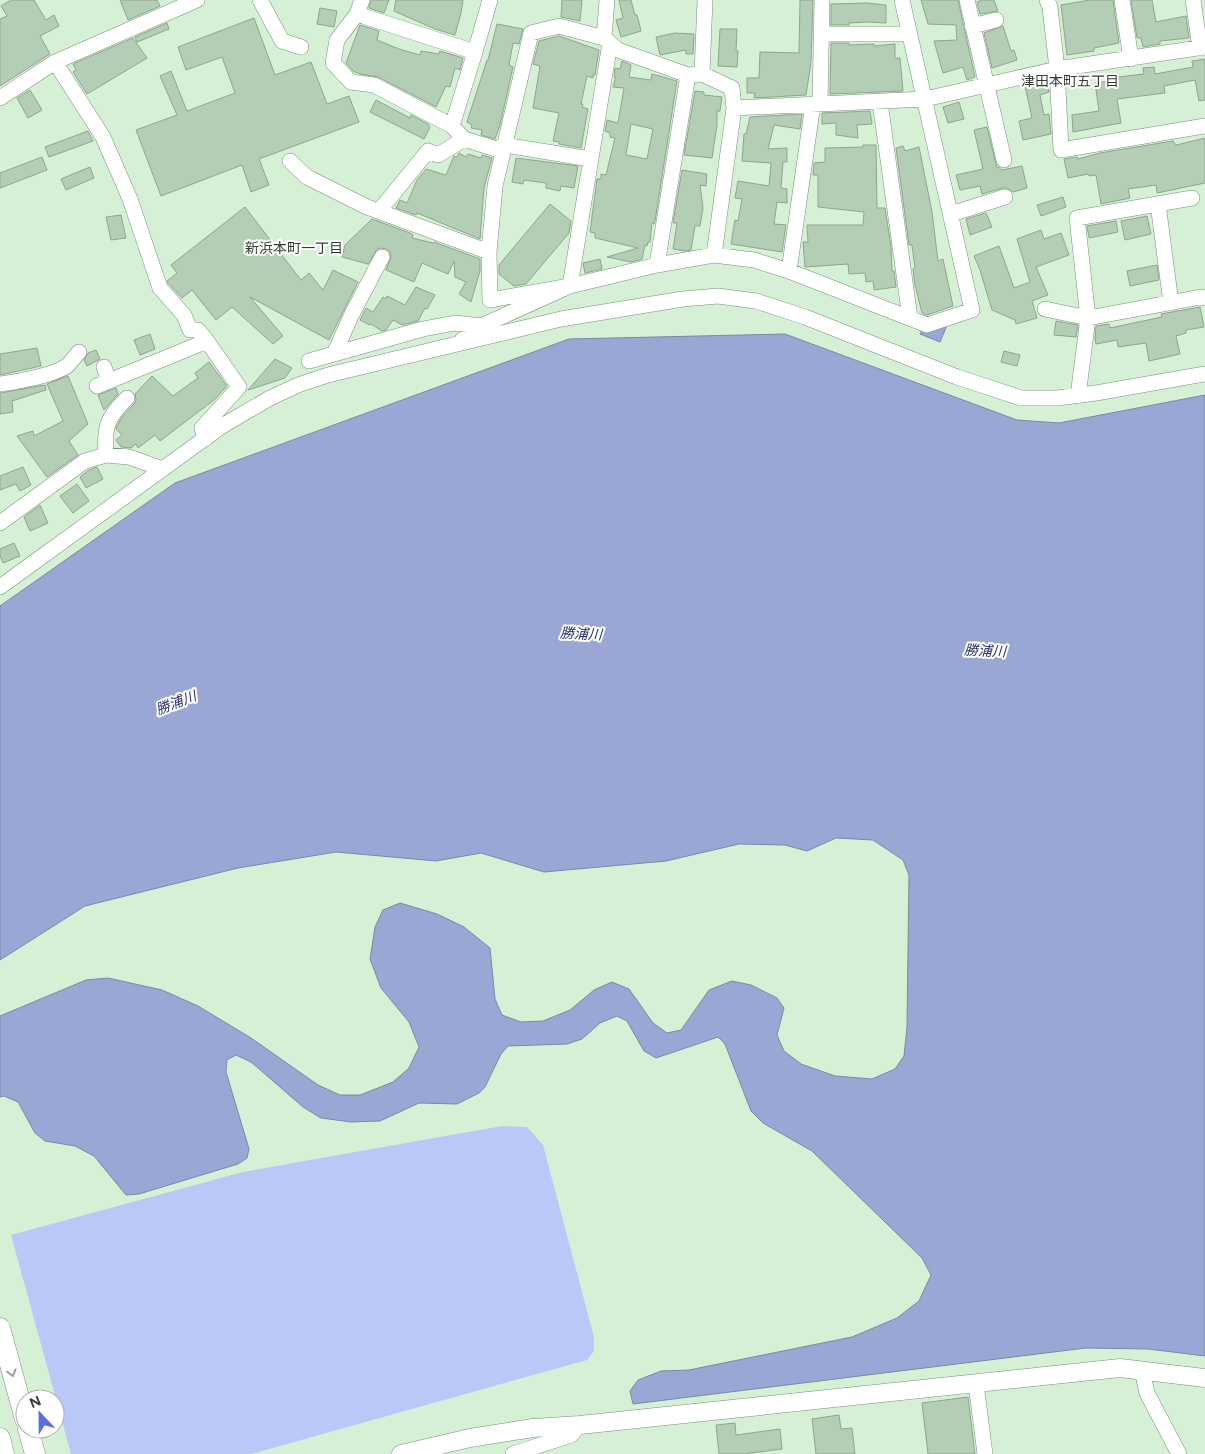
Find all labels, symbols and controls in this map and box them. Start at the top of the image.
district label: 津田本町五丁目 [1021,73,1119,90]
district label: 新浜本町一丁目 [245,240,343,257]
water label: 勝浦川 [560,624,604,644]
water label: 勝浦川 [964,641,1008,661]
water label: 勝浦川 [153,687,201,718]
one-way arrow [7,1369,17,1377]
north arrow [15,1389,65,1439]
text: N [27,1393,44,1412]

